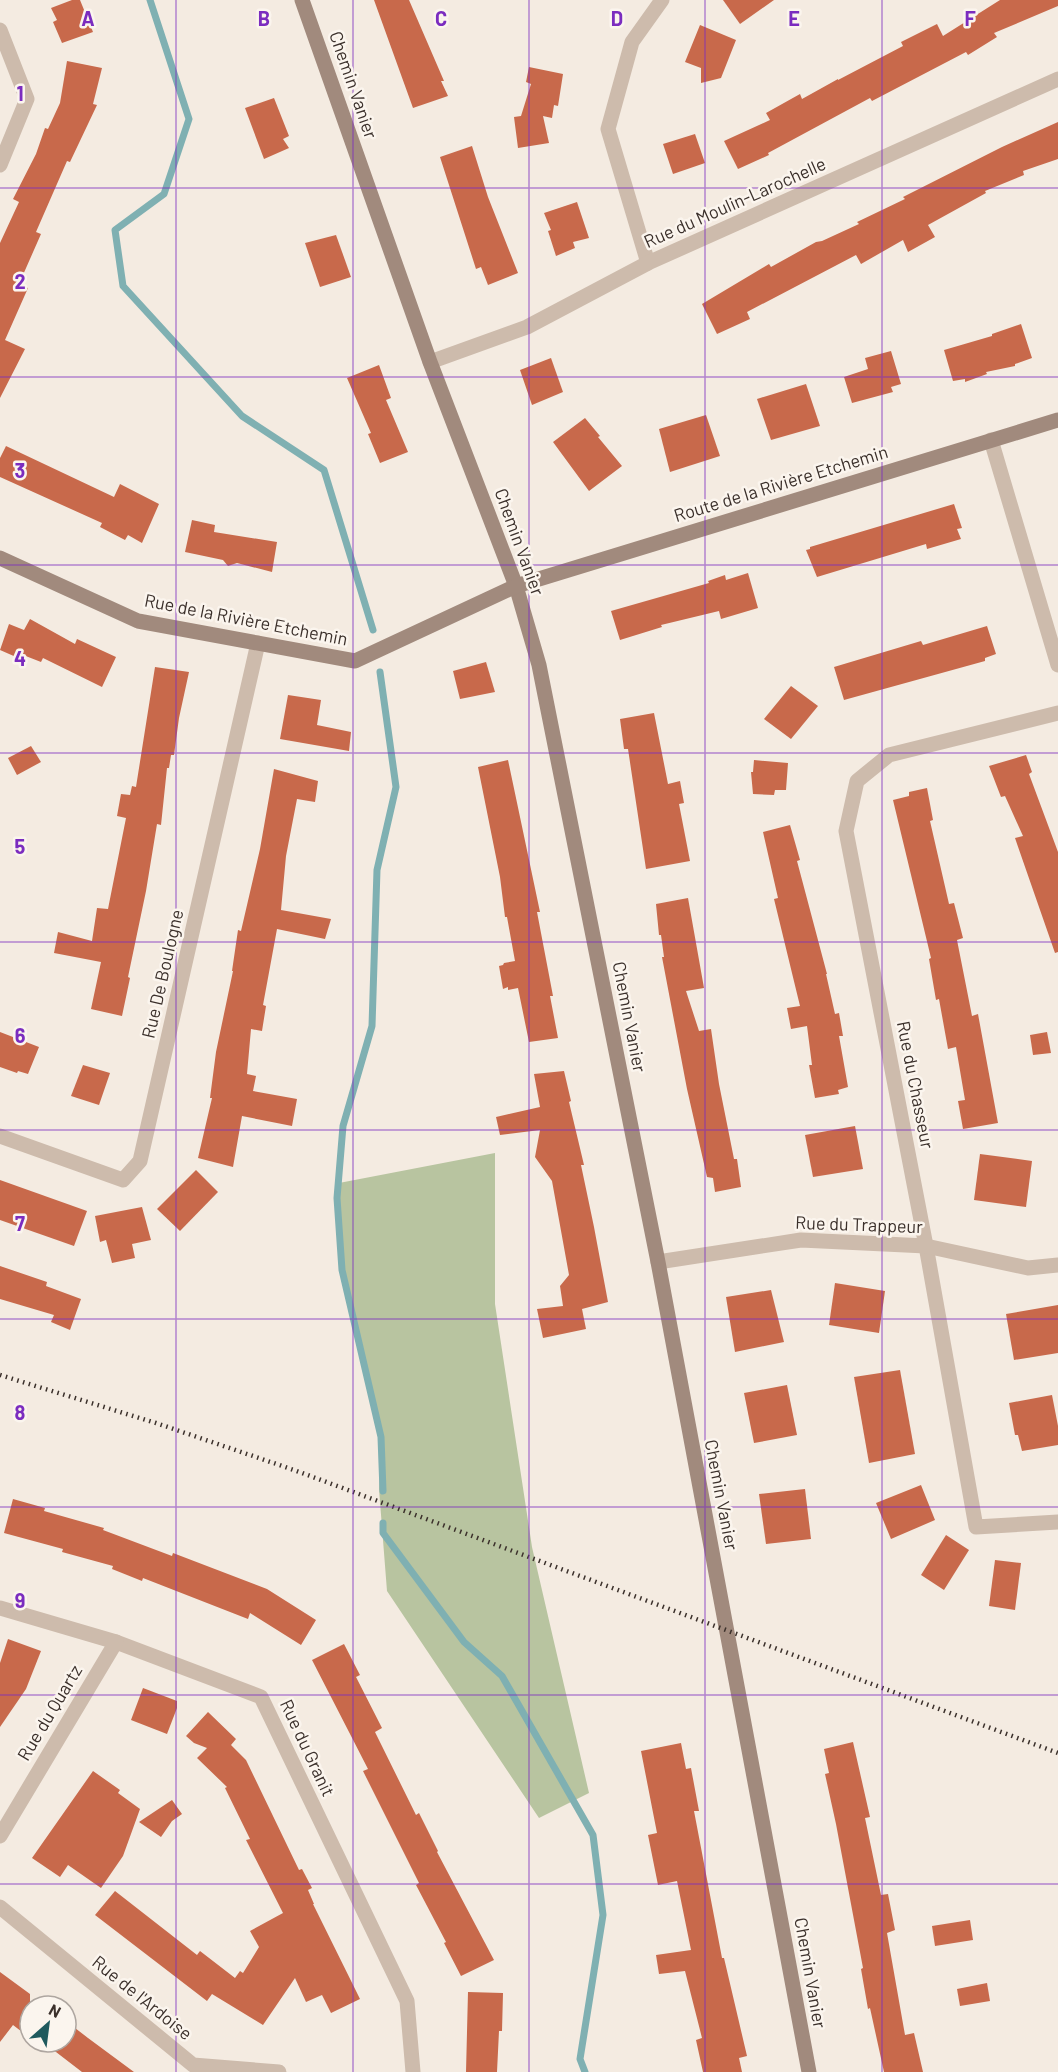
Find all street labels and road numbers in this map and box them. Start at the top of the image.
street label: Chemin Vanier [325,28,383,142]
street label: Rue du Moulin-Larochelle [640,152,829,252]
street label: Route de la Rivière Etchemin [671,440,890,526]
street label: Chemin Vanier [490,485,550,599]
street label: Rue de la Rivière Etchemin [143,589,350,650]
street label: Rue De Boulogne [136,907,188,1040]
street label: Chemin Vanier [608,960,652,1074]
street label: Rue du Chasseur [893,1019,939,1151]
street label: Rue du Trappeur [795,1211,924,1237]
street label: Chemin Vanier [700,1438,744,1552]
street label: Rue du Quartz [12,1661,86,1764]
street label: Rue du Granit [276,1696,340,1800]
street label: Chemin Vanier [790,1916,832,2030]
street label: Rue de l'Ardoise [88,1950,197,2044]

